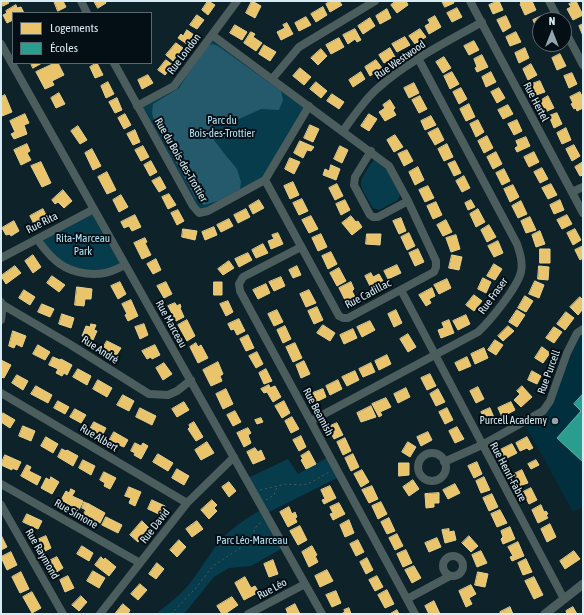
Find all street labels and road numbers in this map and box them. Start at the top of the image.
street label: Rue London [164,31,204,77]
street label: Rue Westwood [372,38,428,82]
street label: Rue Hertel [520,80,552,124]
street label: Rue du Bois-des-Trottier [152,116,210,204]
street label: Rue Rita [24,209,60,237]
street label: Rue Fraser [475,275,511,317]
street label: Rue Cadillac [343,276,393,312]
street label: Rue Marceau [152,298,190,350]
street label: Rue André [79,333,121,367]
street label: Rue Purcell [535,348,563,396]
street label: Rue Beamish [300,386,336,438]
street label: Rue Albert [78,421,120,455]
street label: Rue Henri-Fabre [487,440,529,504]
street label: Rue Simone [52,496,100,532]
street label: Rue David [137,506,173,546]
street label: Rue Raymond [22,526,62,582]
street label: Rue Léo [255,576,289,602]

